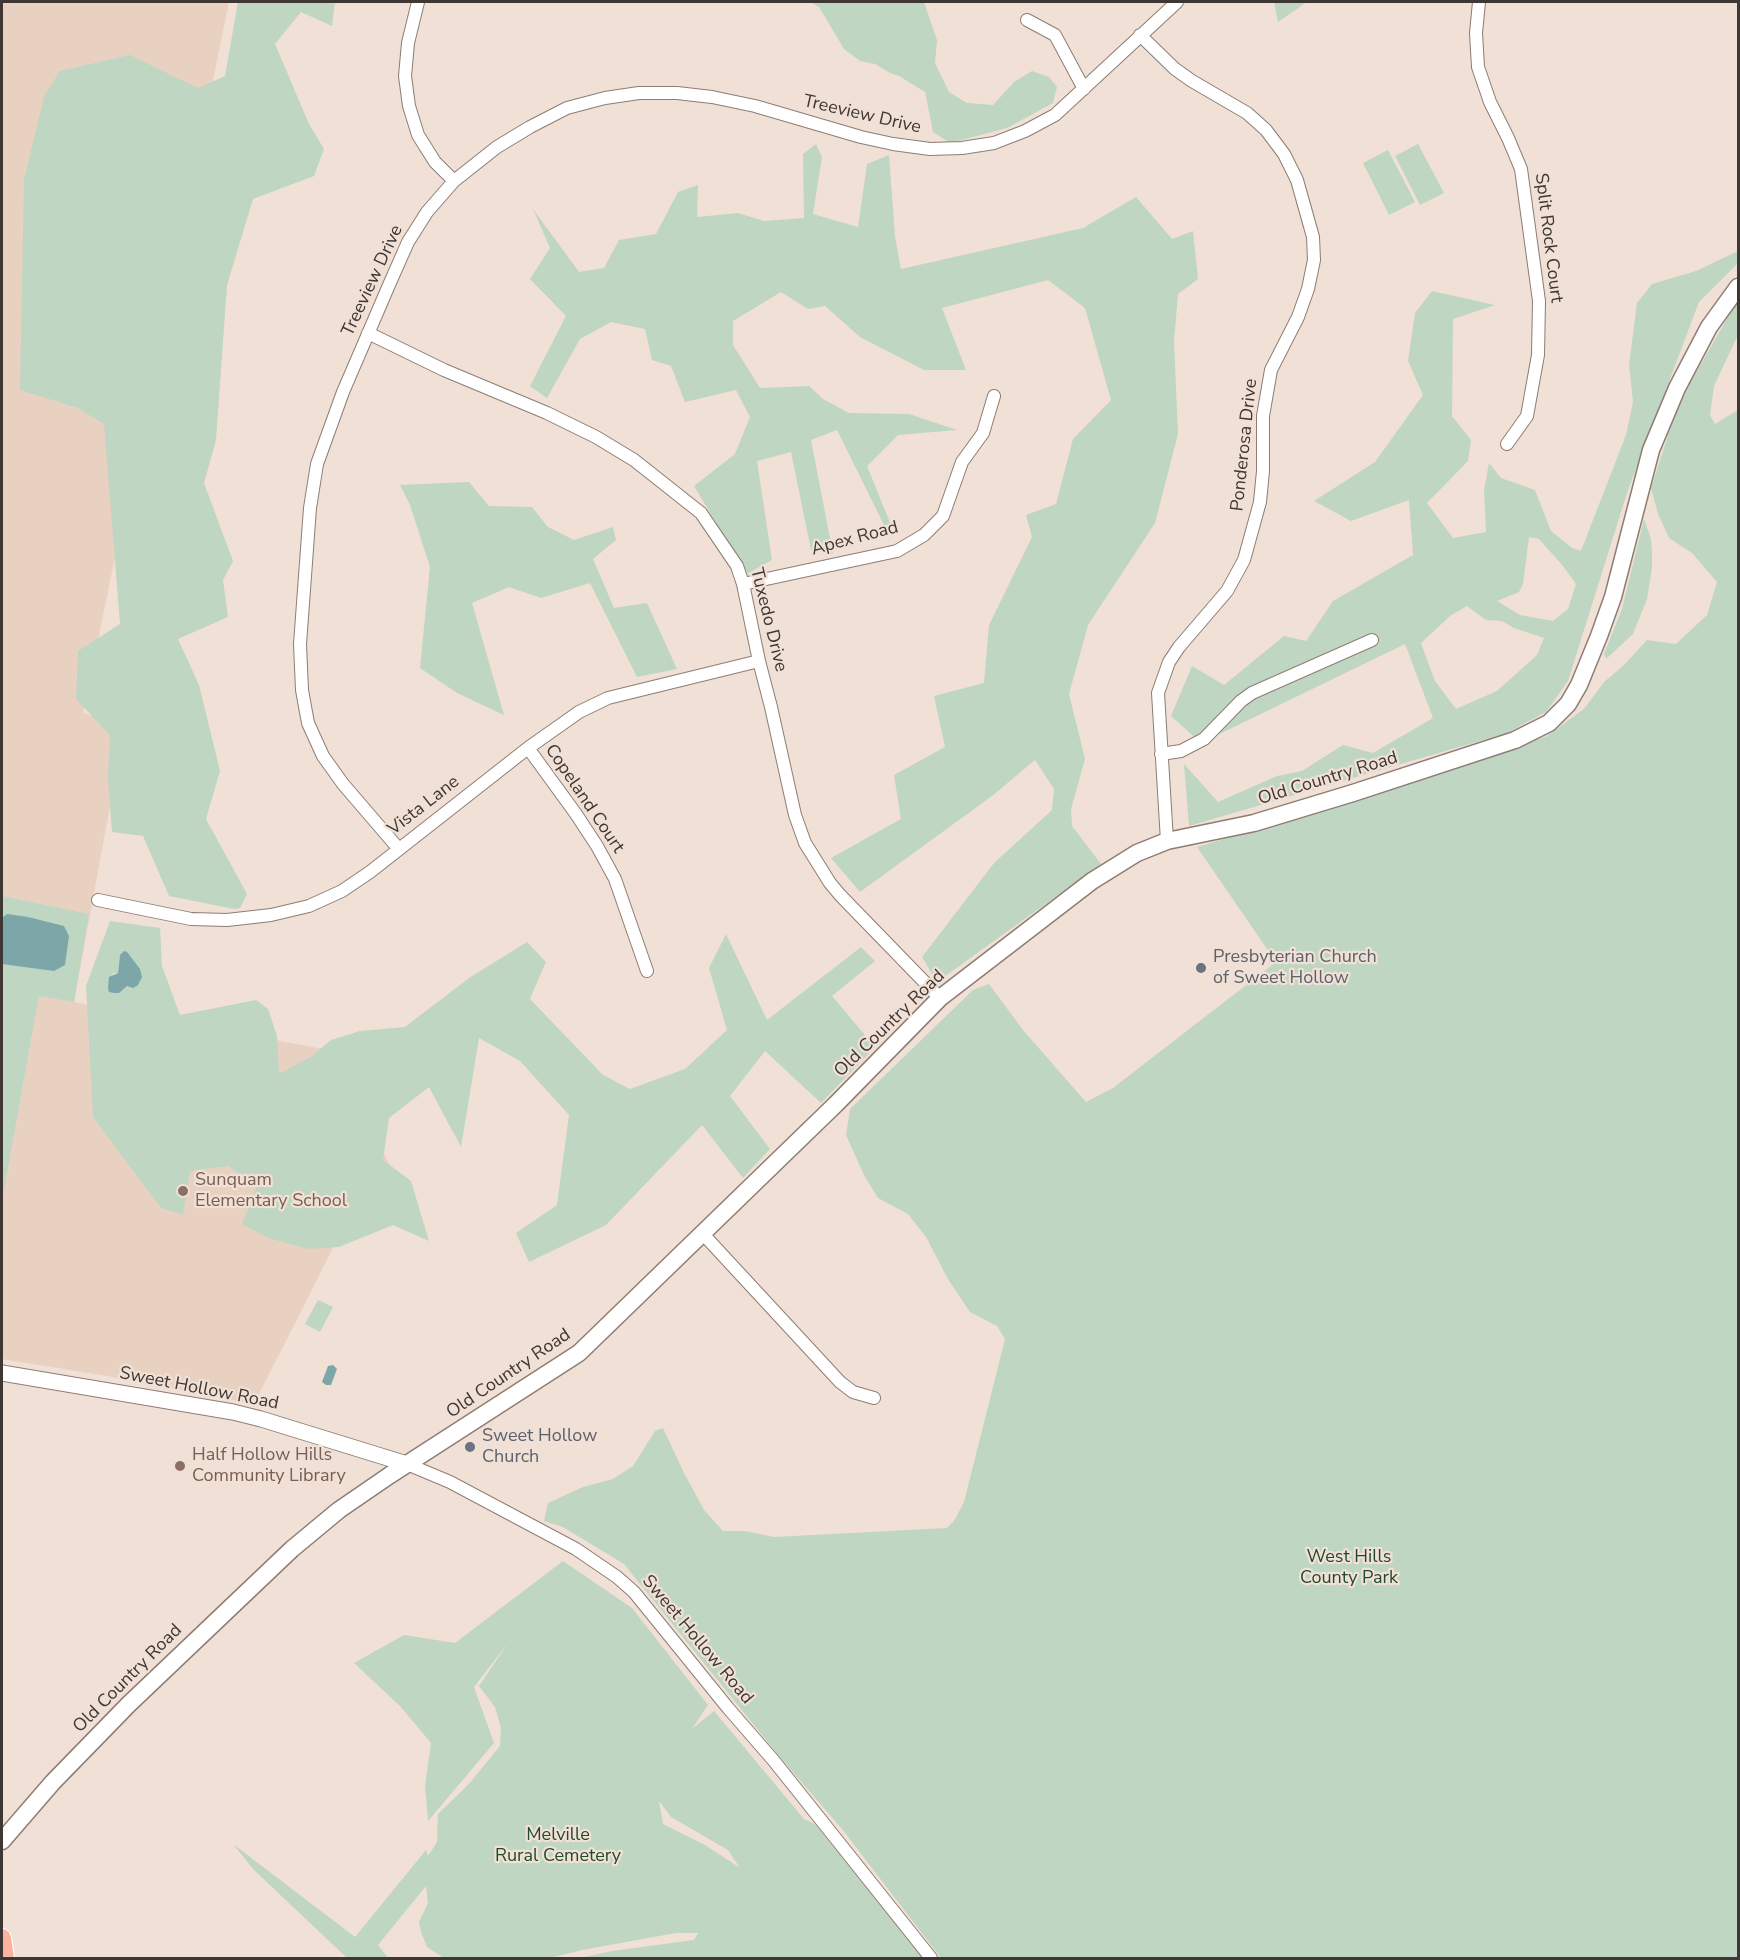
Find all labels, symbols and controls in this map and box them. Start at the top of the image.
street label: Treeview Drive [801,91,923,139]
street label: Split Rock Court [1529,172,1567,304]
street label: Treeview Drive [338,222,408,340]
street label: Ponderosa Drive [1227,378,1263,512]
street label: Apex Road [809,517,901,561]
street label: Tuxedo Drive [745,566,791,674]
street label: Copeland Court [540,740,628,858]
street label: Old Country Road [1256,747,1400,811]
street label: Vista Lane [384,771,464,841]
place label: Presbyterian Church of Sweet Hollow [1213,947,1377,990]
marker: Presbyterian Church of Sweet Hollow [1194,961,1208,975]
street label: Old Country Road [830,966,950,1082]
place label: Sunquam Elementary School [195,1170,347,1212]
marker: Sunquam Elementary School [176,1184,190,1198]
street label: Old Country Road [443,1324,575,1424]
street label: Sweet Hollow Road [118,1363,280,1415]
place label: Sweet Hollow Church [482,1426,597,1468]
marker: Sweet Hollow Church [463,1440,477,1454]
place label: Half Hollow Hills Community Library [192,1445,346,1488]
marker: Half Hollow Hills Community Library [173,1459,187,1473]
park label: West Hills County Park [1300,1547,1398,1590]
street label: Sweet Hollow Road [637,1571,757,1709]
street label: Old Country Road [69,1620,187,1738]
park label: Melville Rural Cemetery [495,1825,621,1868]

